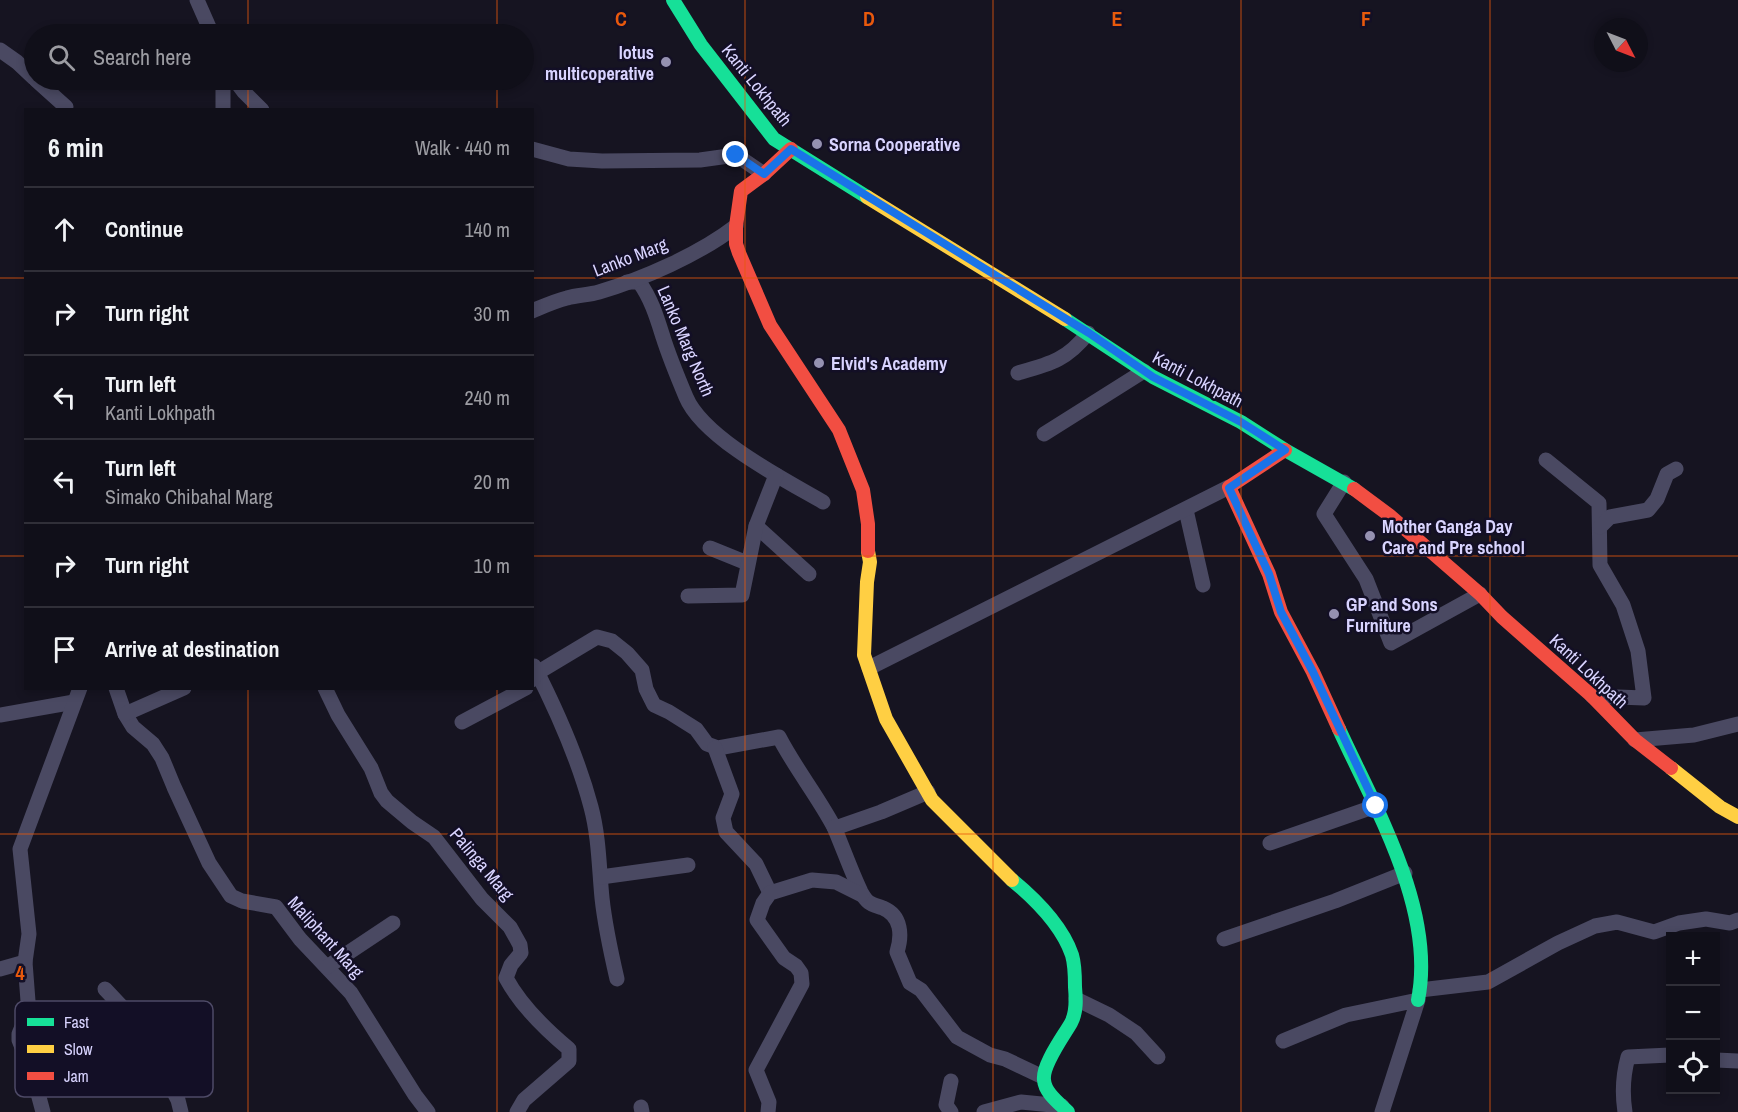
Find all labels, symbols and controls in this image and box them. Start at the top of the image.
text: C [615,5,627,32]
text: D [863,5,875,32]
text: E [1112,5,1123,32]
text: F [1361,5,1371,32]
north arrow [1594,18,1648,72]
search box [24,24,534,90]
street label: Kanti Lokhpath [716,39,798,131]
place label: lotus multicoperative [545,40,654,86]
icon: search [45,41,78,74]
text: Search here [93,42,191,72]
marker: lotus multicoperative [659,55,673,69]
text: 6 min [48,130,104,165]
place label: Sorna Cooperative [829,132,960,157]
text: Walk · 440 m [415,134,510,161]
marker: Sorna Cooperative [810,137,824,151]
route end [722,141,748,167]
icon: ahead [48,213,81,246]
text: Continue [105,214,183,244]
text: 140 m [464,216,510,243]
street label: Lanko Marg [589,231,672,283]
street label: Lanko Marg North [651,282,721,400]
icon: right [48,297,81,330]
text: Turn right [105,298,189,328]
text: 30 m [474,300,510,327]
street label: Kanti Lokhpath [1148,345,1248,413]
place label: Elvid's Academy [831,351,948,376]
marker: Elvid's Academy [812,356,826,370]
text: Turn left [105,369,176,399]
icon: left [48,381,81,414]
text: 240 m [464,384,510,411]
text: Kanti Lokhpath [105,399,215,426]
text: Turn left [105,453,176,483]
icon: left [48,465,81,498]
text: 20 m [474,468,510,495]
text: Simako Chibahal Marg [105,483,273,510]
place label: Mother Ganga Day Care and Pre school [1382,514,1525,560]
marker: Mother Ganga Day Care and Pre school [1363,529,1377,543]
icon: right [48,549,81,582]
text: Turn right [105,550,189,580]
text: 10 m [474,552,510,579]
place label: GP and Sons Furniture [1346,592,1438,638]
marker: GP and Sons Furniture [1327,607,1341,621]
street label: Kanti Lokhpath [1544,628,1634,714]
icon: arrive [48,633,81,666]
text: Arrive at destination [105,634,279,664]
route start [1362,792,1388,818]
street label: Palinga Marg [444,822,520,906]
street label: Maliphant Marg [282,891,370,984]
map controls [1666,932,1720,1094]
button: + [1666,932,1720,986]
text: 4 [15,959,25,986]
button: − [1666,986,1720,1040]
legend [15,1001,213,1097]
text: Fast [64,1011,89,1033]
text: Slow [64,1038,93,1060]
button: locate [1666,1040,1720,1094]
text: Jam [64,1065,89,1087]

